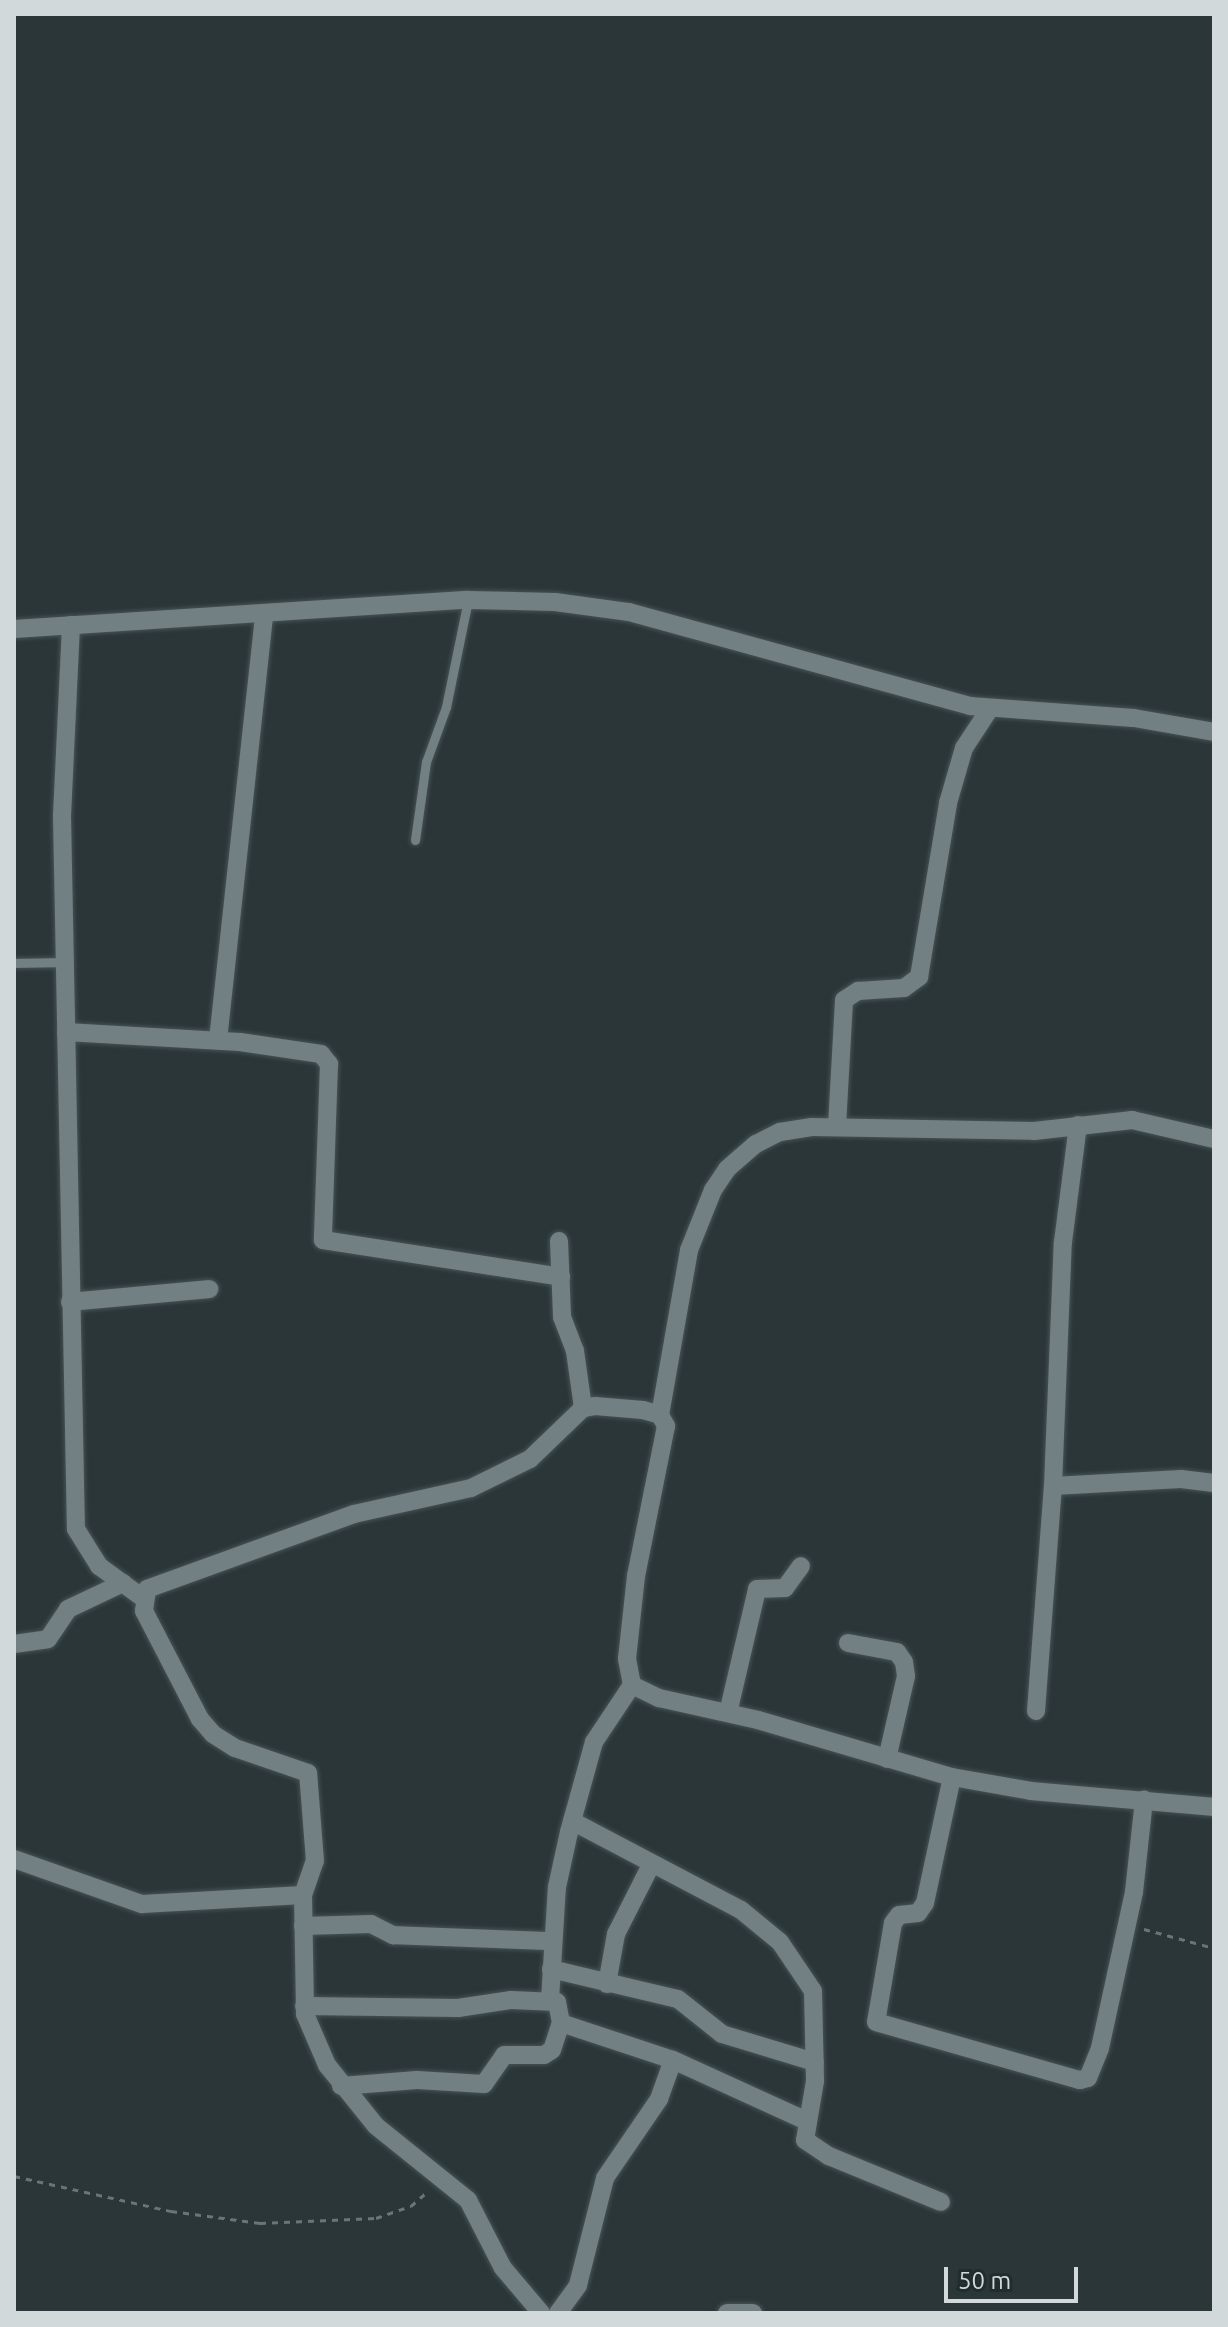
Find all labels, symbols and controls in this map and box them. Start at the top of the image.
scale bar [948,2251,1082,2301]
text: 50 m [958,2267,1011,2294]

